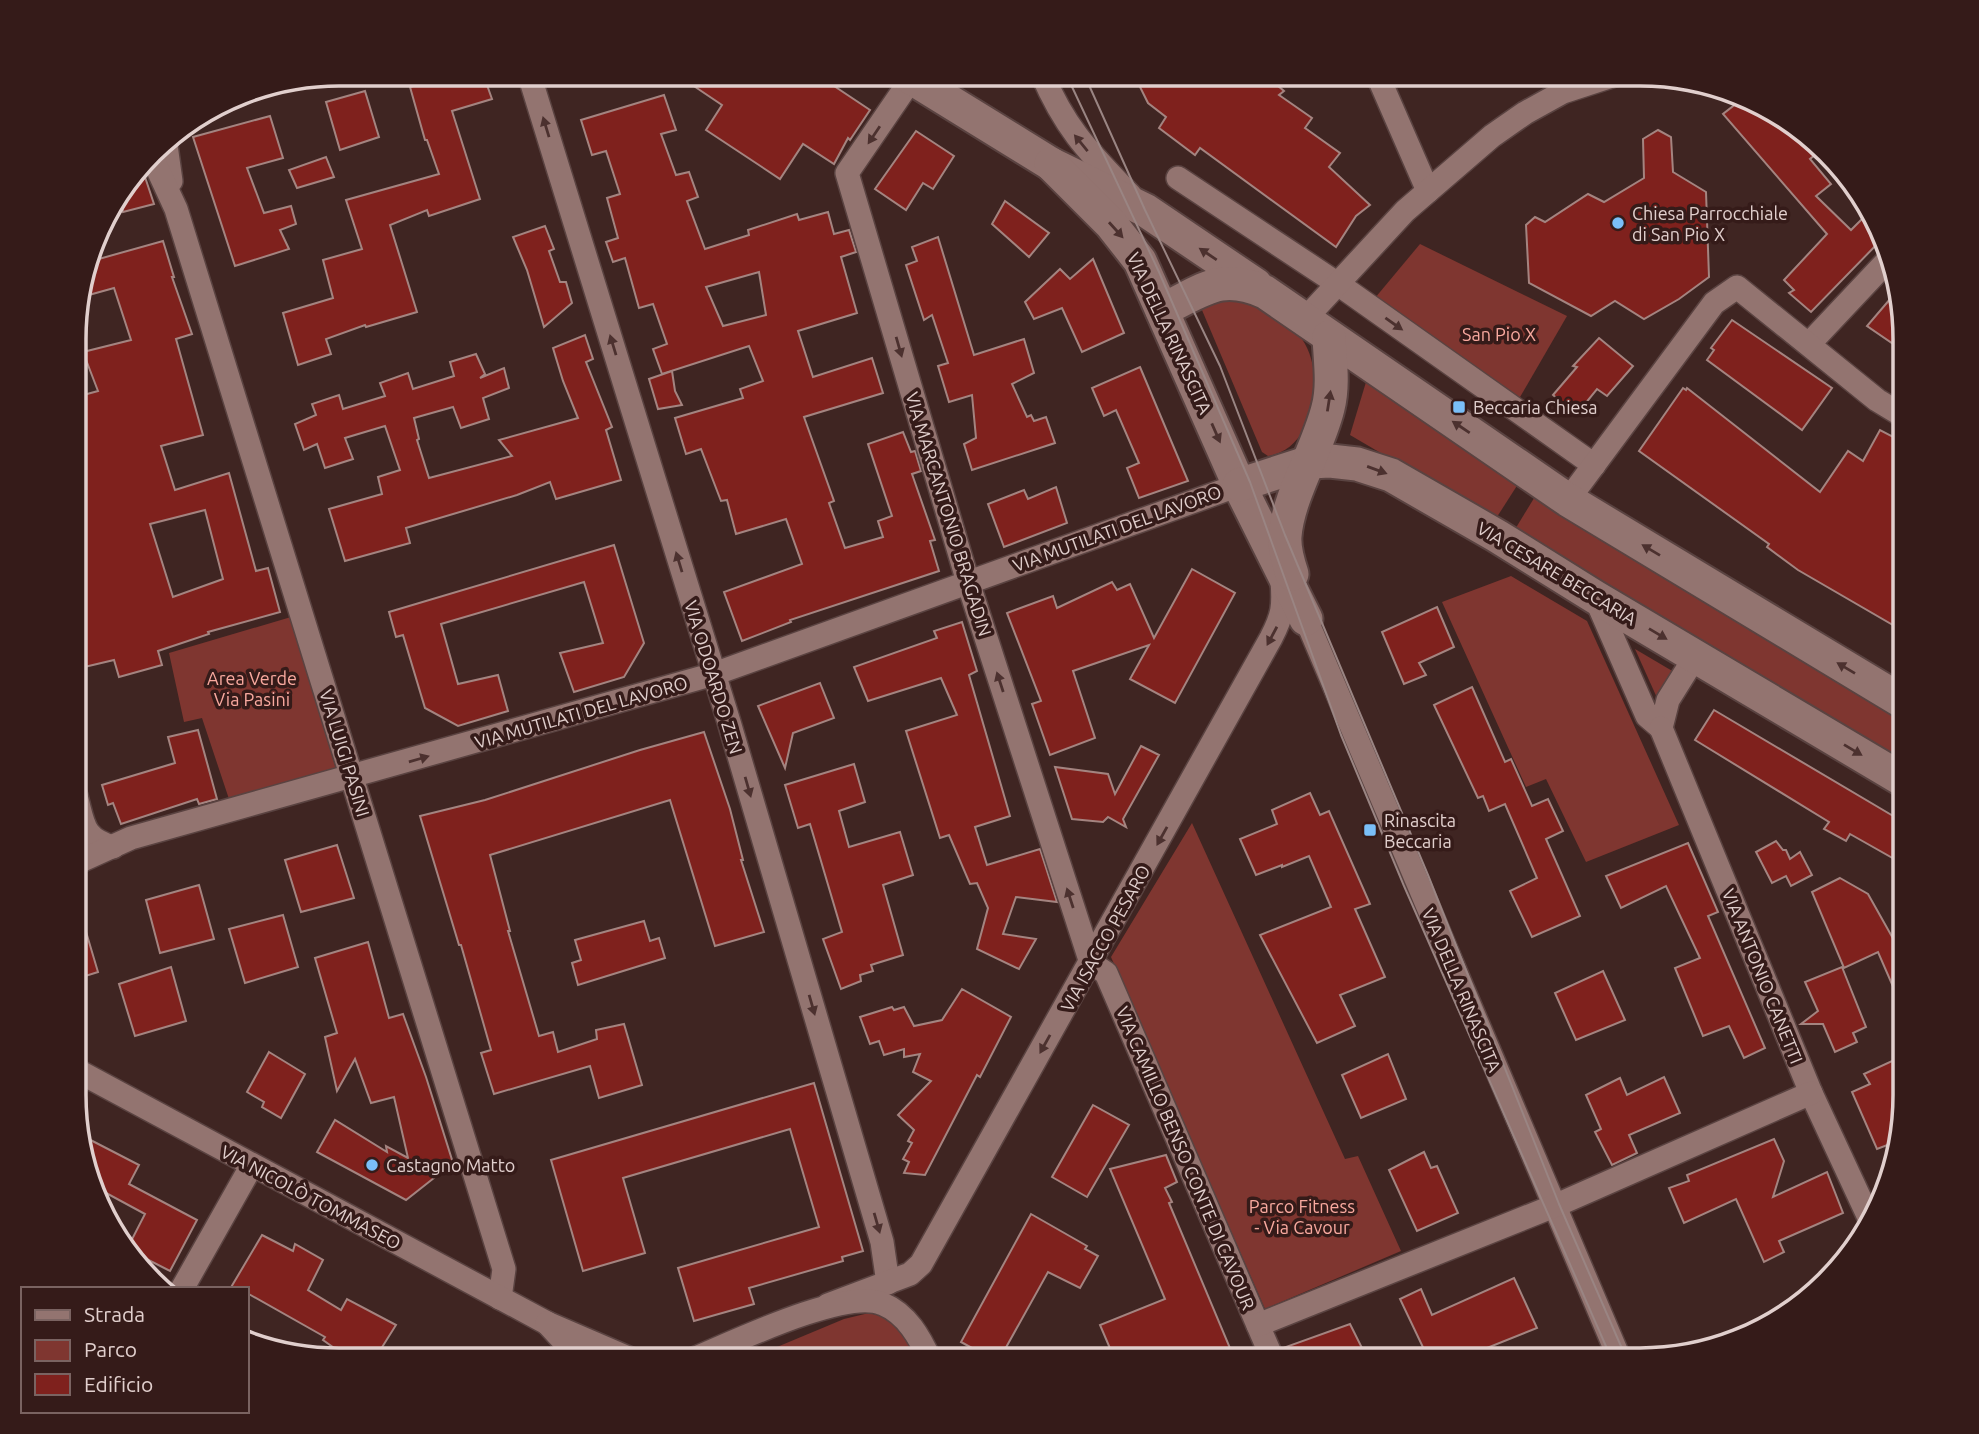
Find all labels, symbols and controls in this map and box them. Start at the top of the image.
one-way arrow [540,117,550,138]
one-way arrow [867,126,881,144]
one-way arrow [1073,134,1088,152]
place label: Chiesa Parrocchiale di San Pio X [1632,203,1788,244]
marker: Chiesa Parrocchiale di San Pio X [1610,215,1626,231]
one-way arrow [1108,221,1124,239]
one-way arrow [1198,247,1218,260]
street label: VIA DELLA RINASCITA [1124,249,1216,417]
one-way arrow [1385,317,1403,331]
park label: San Pio X [1462,324,1536,344]
one-way arrow [607,334,617,355]
one-way arrow [894,336,904,357]
street label: VIA MARCANTONIO BRAGADIN [902,390,996,638]
one-way arrow [1324,390,1335,412]
place label: Beccaria Chiesa [1473,397,1598,417]
marker: Beccaria Chiesa [1451,399,1467,415]
one-way arrow [1451,421,1470,434]
one-way arrow [1210,423,1222,443]
one-way arrow [1366,465,1387,476]
street label: VIA MUTILATI DEL LAVORO [1010,481,1224,575]
street label: VIA CESARE BECCARIA [1474,517,1641,629]
one-way arrow [1642,544,1661,557]
one-way arrow [674,552,684,573]
street label: VIA ODOARDO ZEN [681,598,747,756]
one-way arrow [1266,627,1278,647]
one-way arrow [1648,628,1667,641]
one-way arrow [1837,661,1856,674]
park label: Area Verde Via Pasini [207,668,297,709]
one-way arrow [994,671,1005,692]
street label: VIA MUTILATI DEL LAVORO [472,672,690,752]
street label: VIA LUIGI PASINI [316,687,374,819]
one-way arrow [1844,744,1863,757]
one-way arrow [408,753,430,764]
one-way arrow [743,776,753,797]
place label: Rinascita Beccaria [1384,810,1456,851]
marker: Rinascita Beccaria [1362,822,1378,838]
one-way arrow [1156,826,1168,845]
street label: VIA ISACCO PESARO [1056,861,1154,1015]
street label: VIA ANTONIO CANETTI [1719,886,1807,1066]
one-way arrow [1064,887,1075,908]
street label: VIA DELLA RINASCITA [1418,905,1506,1075]
one-way arrow [808,995,818,1016]
street label: VIA CAMILLO BENSO CONTE DI CAVOUR [1113,1003,1259,1313]
one-way arrow [1039,1034,1051,1053]
street label: VIA NICOLÒ TOMMASEO [218,1140,405,1253]
place label: Castagno Matto [386,1155,515,1175]
marker: Castagno Matto [364,1157,380,1173]
park label: Parco Fitness - Via Cavour [1249,1196,1355,1237]
one-way arrow [872,1213,882,1234]
legend [21,1287,248,1413]
text: Strada [84,1302,145,1326]
text: Parco [84,1337,137,1361]
text: Edificio [84,1372,153,1396]

